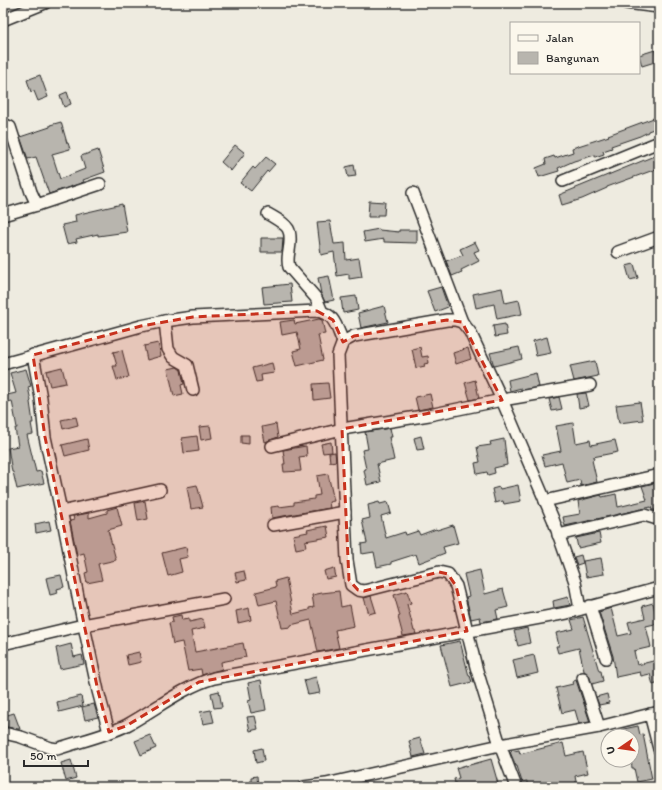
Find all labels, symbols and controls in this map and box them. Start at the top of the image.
legend [510,22,640,74]
text: Jalan [546,31,574,45]
text: Bangunan [546,51,599,65]
north arrow [600,728,640,768]
scale bar [24,742,88,768]
text: U [604,745,618,755]
text: 50 m [30,749,56,763]

